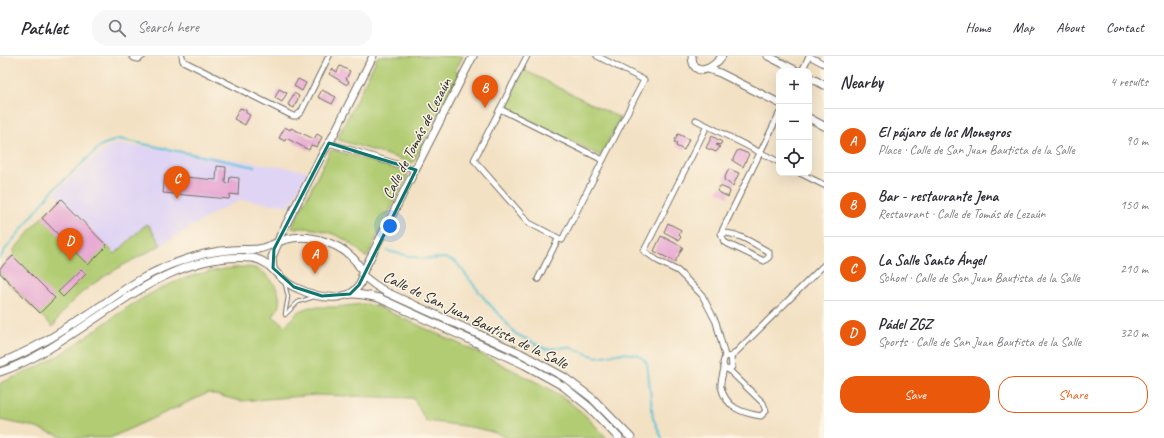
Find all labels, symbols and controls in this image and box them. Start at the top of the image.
search box [92,10,372,46]
text: Pathlet [20,16,68,40]
icon: search [106,17,128,39]
text: Search here [138,18,199,37]
text: Home [965,19,991,36]
text: Map [1013,19,1034,36]
text: About [1056,19,1084,36]
text: Contact [1106,19,1144,36]
map controls [776,68,812,176]
button: + [776,68,812,104]
text: Nearby [840,72,883,93]
street label: Calle de Tomás de Lezaún [378,74,456,202]
text: 4 results [1110,74,1148,90]
pin: B [472,75,498,108]
button: − [776,104,812,140]
text: El pájaro de los Monegros [878,123,1010,142]
text: A [850,133,856,149]
text: 90 m [1126,133,1148,149]
button: locate [776,140,812,176]
text: Place · Calle de San Juan Bautista de la Salle [878,142,1075,158]
pin: C [164,166,190,199]
text: Bar - restaurante Jena [878,187,998,206]
text: B [850,197,856,213]
text: 150 m [1120,197,1148,213]
text: Restaurant · Calle de Tomás de Lezaún [878,206,1045,222]
your location [380,216,400,236]
pin: D [57,228,83,261]
pin: A [302,241,328,274]
text: La Salle Santo Ángel [878,251,985,270]
text: C [850,261,856,277]
text: 210 m [1120,261,1148,277]
street label: Calle de San Juan Bautista de la Salle [380,266,573,374]
text: School · Calle de San Juan Bautista de la Salle [878,270,1080,286]
text: Pádel ZGZ [878,315,932,334]
text: D [849,325,857,341]
text: 320 m [1120,325,1148,341]
text: Sports · Calle de San Juan Bautista de la Salle [878,334,1081,350]
button: Save [840,376,990,413]
button: Share [998,376,1148,413]

